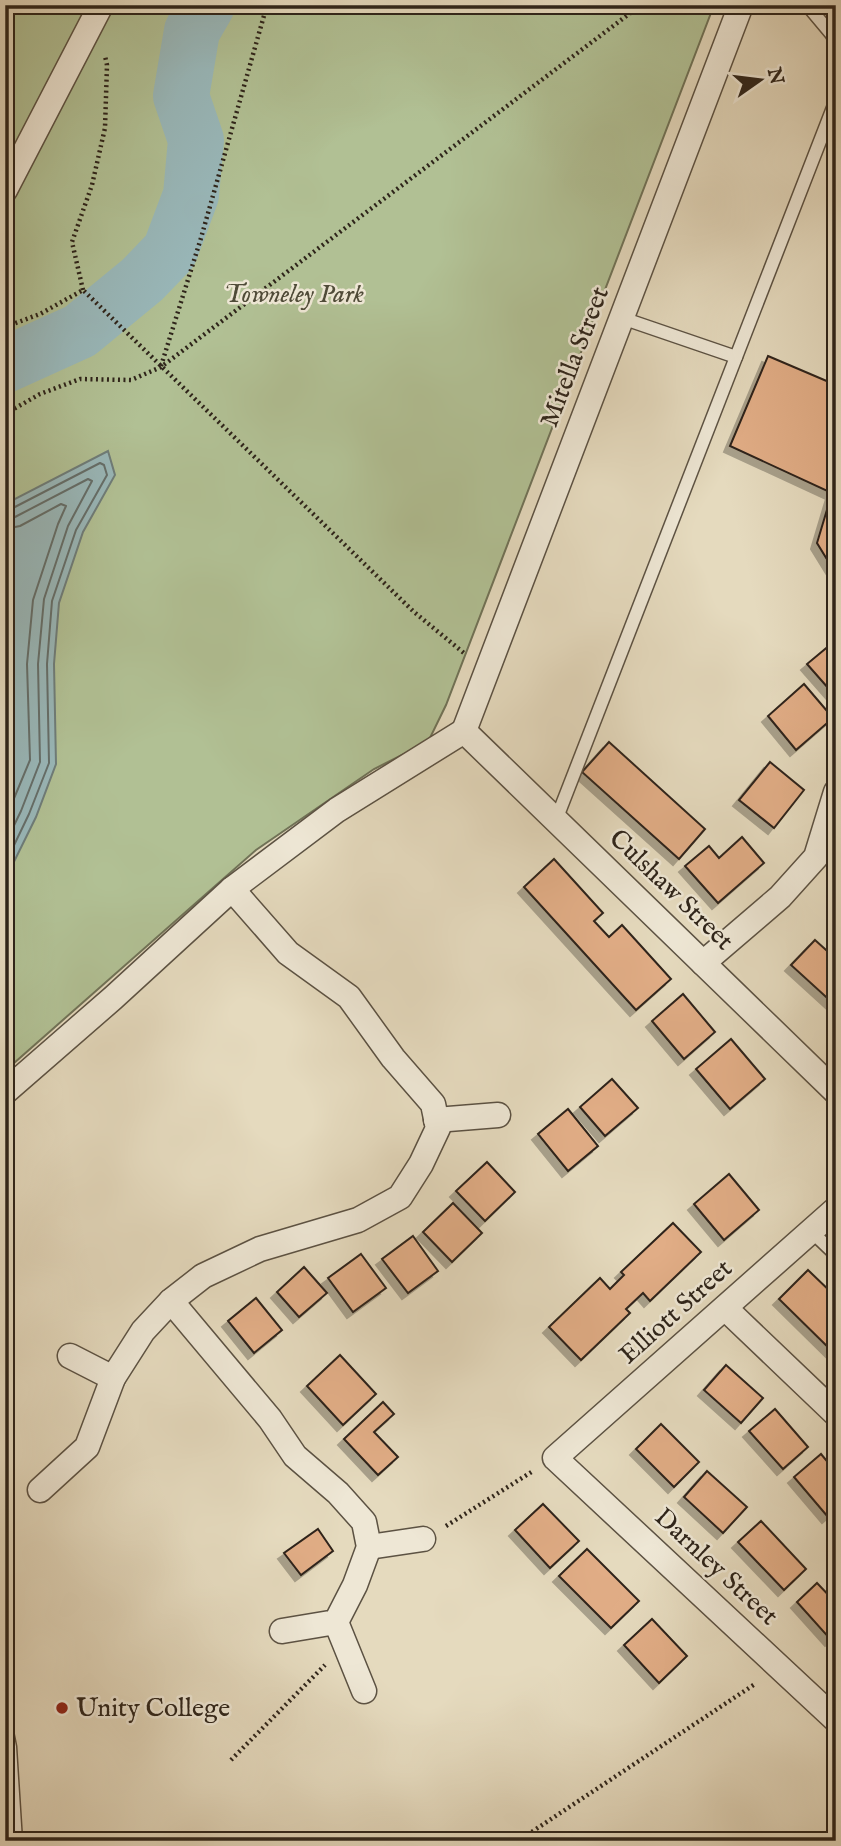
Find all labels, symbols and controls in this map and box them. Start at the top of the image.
north arrow [726,46,796,116]
text: N [761,65,788,88]
park label: Towneley Park [224,278,365,311]
street label: Mitella Street [533,282,617,432]
street label: Culshaw Street [602,822,740,958]
street label: Elliott Street [612,1252,740,1372]
street label: Darnley Street [647,1501,785,1633]
place label: Unity College [76,1692,230,1725]
marker: Unity College [54,1700,70,1716]

